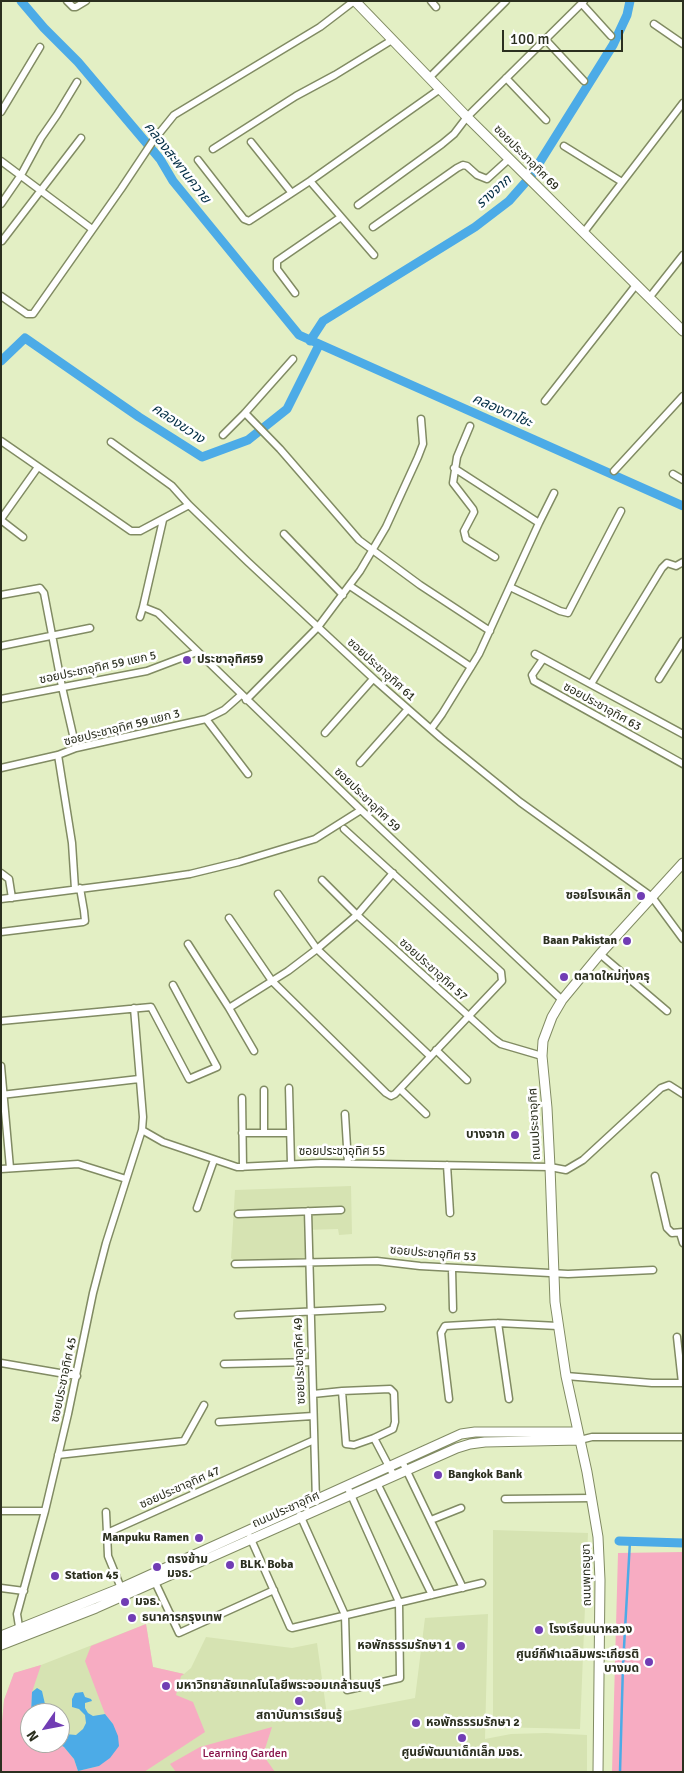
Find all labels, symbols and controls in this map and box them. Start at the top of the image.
scale bar [504,20,625,52]
text: 100 m [510,30,550,48]
water label: คลองสะพานควาย [140,119,214,207]
street label: ซอยประชาอุทิศ 69 [490,122,562,194]
water label: รางจาก [473,172,515,212]
water label: คลองตาโซะ [470,390,534,432]
water label: คลองขวาง [148,400,208,448]
street label: ซอยประชาอุทิศ 61 [344,636,418,704]
street label: ซอยประชาอุทิศ 59 แยก 5 [38,649,158,687]
place label: ประชาอุทิศ59 [197,653,263,667]
marker: ประชาอุทิศ59 [181,654,193,666]
street label: ซอยประชาอุทิศ 63 [561,680,643,734]
street label: ซอยประชาอุทิศ 59 แยก 3 [62,707,182,749]
street label: ซอยประชาอุทิศ 59 [331,765,403,835]
place label: ซอยโรงเหล็ก [566,889,631,903]
marker: ซอยโรงเหล็ก [635,890,647,902]
place label: Baan Pakistan [543,934,617,948]
marker: Baan Pakistan [621,935,633,947]
street label: ซอยประชาอุทิศ 57 [396,936,470,1004]
place label: ตลาดใหม่ทุ่งครุ [574,970,650,984]
marker: ตลาดใหม่ทุ่งครุ [558,971,570,983]
street label: ถนนประชาอุทิศ [526,1088,544,1160]
place label: บางจาก [466,1128,505,1142]
marker: บางจาก [509,1129,521,1141]
street label: ซอยประชาอุทิศ 55 [299,1145,385,1159]
street label: ซอยประชาอุทิศ 53 [389,1243,477,1265]
street label: ซอยประชาอุทิศ 49 [291,1317,309,1405]
street label: ซอยประชาอุทิศ 45 [48,1336,80,1424]
street label: ซอยประชาอุทิศ 47 [137,1464,223,1512]
place label: Bangkok Bank [448,1468,522,1482]
marker: Bangkok Bank [432,1469,444,1481]
street label: ถนนประชาอุทิศ [250,1489,322,1531]
place label: Manpuku Ramen [102,1531,189,1545]
marker: Manpuku Ramen [193,1532,205,1544]
street label: ถนนพุทธบูชา [579,1543,595,1607]
place label: ตรงข้าม มจธ. [167,1553,208,1581]
place label: BLK. Boba [240,1558,293,1572]
marker: BLK. Boba [224,1559,236,1571]
marker: ตรงข้าม มจธ. [151,1561,163,1573]
place label: Station 45 [65,1569,119,1583]
marker: Station 45 [49,1570,61,1582]
place label: มจธ. [135,1595,160,1609]
marker: มจธ. [119,1596,131,1608]
place label: ธนาคารกรุงเทพ [142,1611,222,1625]
marker: ธนาคารกรุงเทพ [126,1612,138,1624]
place label: โรงเรียนนาหลวง [549,1623,632,1637]
marker: โรงเรียนนาหลวง [533,1624,545,1636]
place label: หอพักธรรมรักษา 1 [357,1639,451,1653]
marker: หอพักธรรมรักษา 1 [455,1640,467,1652]
place label: ศูนย์กีฬาเฉลิมพระเกียรติ บางมด [516,1648,639,1676]
marker: ศูนย์กีฬาเฉลิมพระเกียรติ บางมด [643,1656,655,1668]
place label: มหาวิทยาลัยเทคโนโลยีพระจอมเกล้าธนบุรี [176,1679,381,1693]
marker: มหาวิทยาลัยเทคโนโลยีพระจอมเกล้าธนบุรี [160,1680,172,1692]
marker: สถาบันการเรียนรู้ [293,1695,305,1707]
north arrow [20,1703,70,1753]
place label: สถาบันการเรียนรู้ [256,1709,342,1723]
place label: หอพักธรรมรักษา 2 [426,1716,520,1730]
marker: หอพักธรรมรักษา 2 [410,1717,422,1729]
text: N [23,1727,43,1745]
marker: ศูนย์พัฒนาเด็กเล็ก มจธ. [456,1732,468,1744]
place label: ศูนย์พัฒนาเด็กเล็ก มจธ. [401,1746,523,1760]
park label: Learning Garden [203,1747,287,1761]

